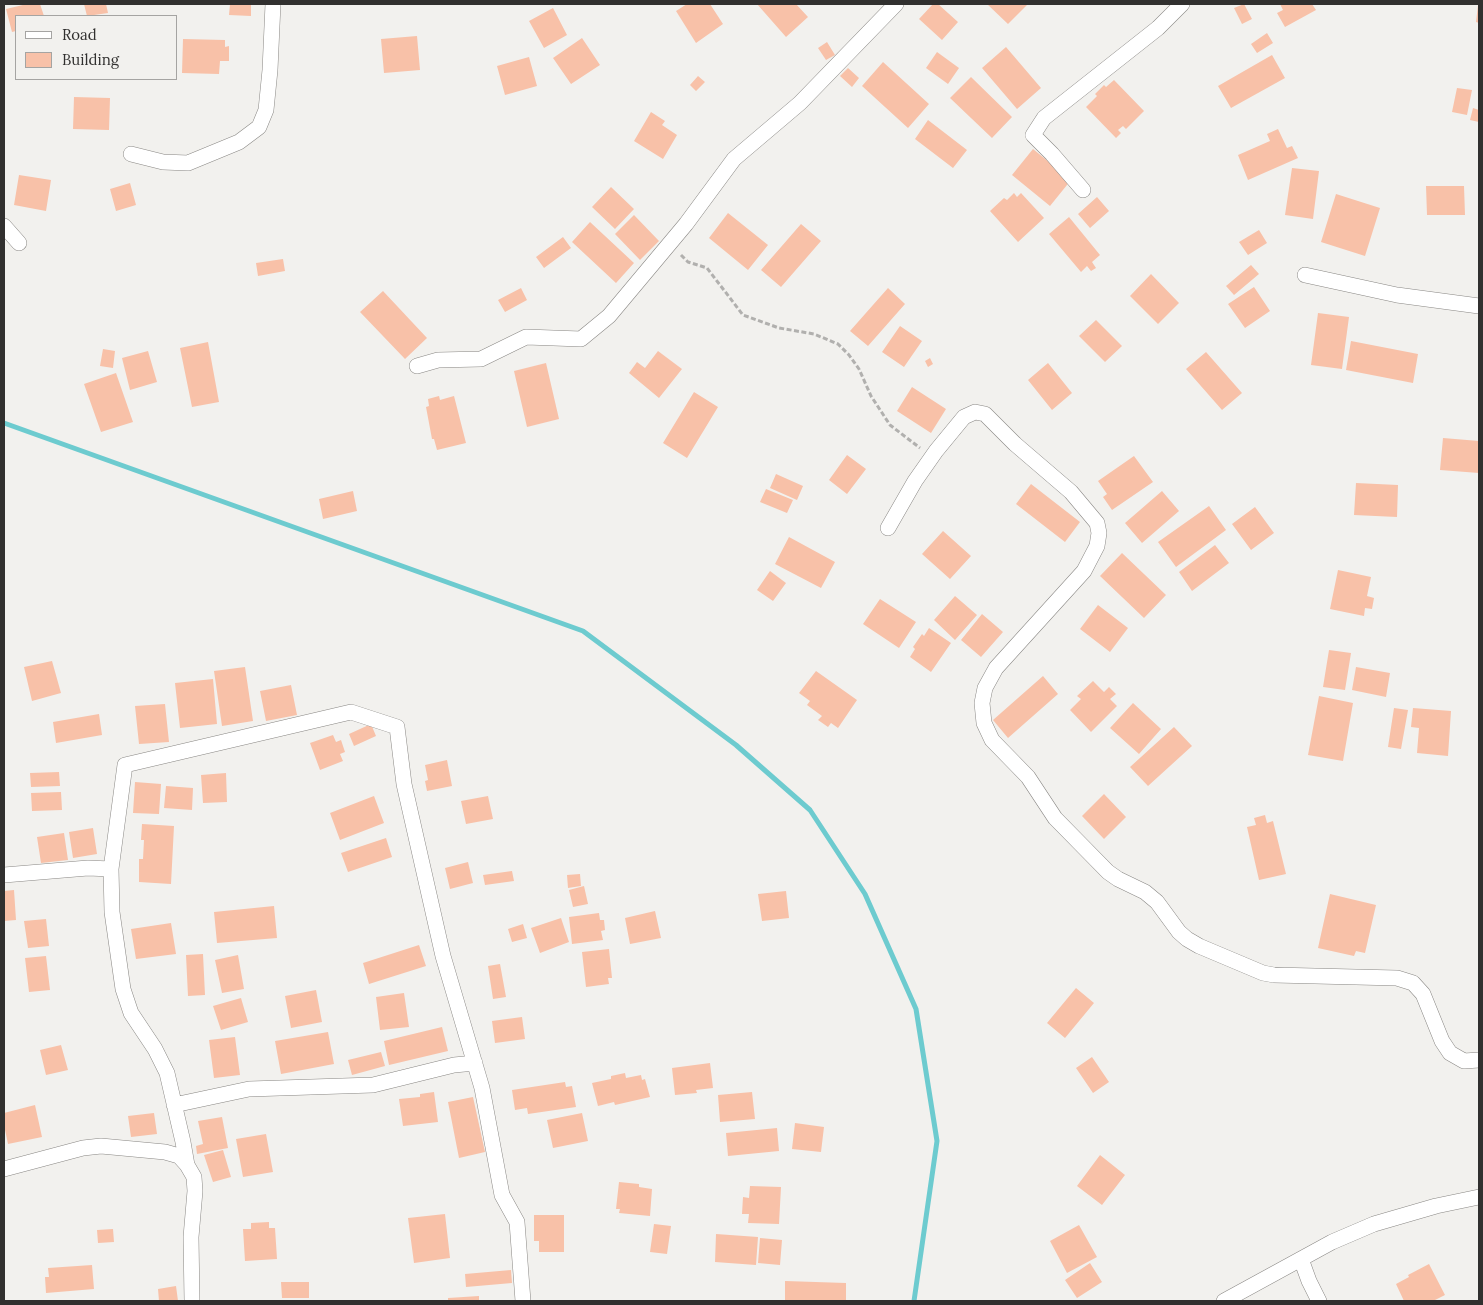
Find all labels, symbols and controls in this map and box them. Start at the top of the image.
legend [15,15,178,80]
text: Road [62,25,97,44]
text: Building [62,50,119,69]

